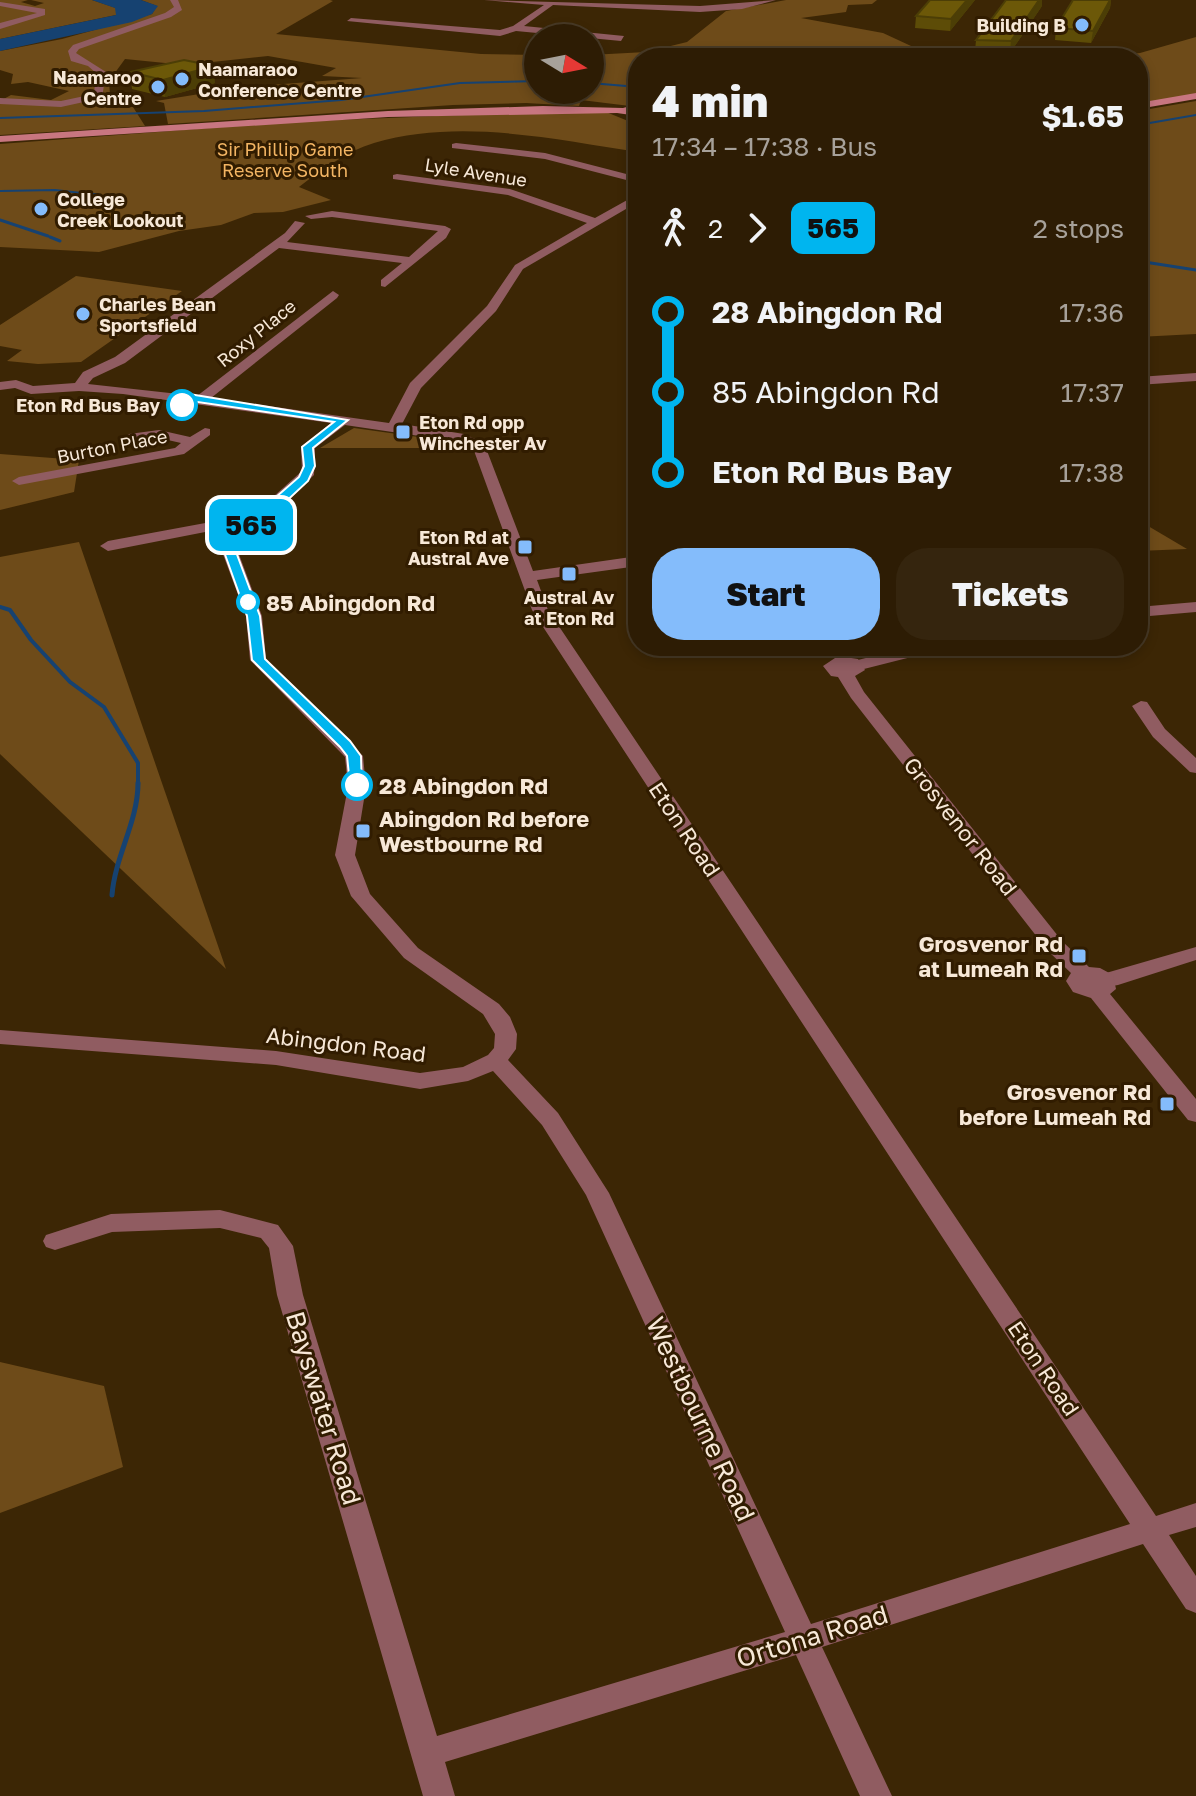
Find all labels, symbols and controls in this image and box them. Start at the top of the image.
place label: Building B [977,14,1066,36]
marker: Building B [1073,16,1091,34]
north arrow [524,24,604,104]
map controls [524,24,604,104]
place label: Naamaraoo Conference Centre [198,58,363,101]
place label: Naamaroo Centre [53,66,142,109]
marker: Naamaraoo Conference Centre [173,70,191,88]
text: 4 min [652,74,768,127]
marker: Naamaroo Centre [149,78,167,96]
text: $1.65 [1042,98,1124,134]
text: 17:34 – 17:38 · Bus [652,131,877,162]
park label: Sir Phillip Game Reserve South [217,138,353,181]
street label: Lyle Avenue [423,153,529,191]
place label: College Creek Lookout [57,188,183,231]
marker: College Creek Lookout [32,200,50,218]
icon: walk [652,206,696,250]
icon: forward [735,206,779,250]
text: 565 [807,211,859,244]
text: 2 [708,213,723,244]
text: 2 stops [1033,213,1124,244]
place label: Charles Bean Sportsfield [99,293,216,336]
text: 28 Abingdon Rd [712,294,943,330]
street label: Roxy Place [212,295,300,371]
text: 17:36 [1059,297,1124,328]
marker: Charles Bean Sportsfield [74,305,92,323]
text: 85 Abingdon Rd [712,374,940,410]
text: 17:37 [1061,377,1124,408]
marker: Eton Rd Bus Bay [167,390,197,420]
place label: Eton Rd Bus Bay [16,394,160,416]
place label: Eton Rd opp Winchester Av [419,411,547,454]
marker: Eton Rd opp Winchester Av [394,423,412,441]
street label: Burton Place [55,425,169,467]
text: Eton Rd Bus Bay [712,454,952,490]
text: 17:38 [1059,457,1124,488]
line badge: 565 [205,499,297,551]
text: 565 [225,508,277,541]
place label: Eton Rd at Austral Ave [408,526,509,569]
marker: Eton Rd at Austral Ave [516,538,534,556]
button: Start [652,548,880,640]
button: Tickets [896,548,1124,640]
marker: Austral Av at Eton Rd [560,565,578,583]
place label: Austral Av at Eton Rd [524,586,615,629]
place label: 85 Abingdon Rd [266,589,435,616]
marker: 85 Abingdon Rd [237,591,259,613]
street label: Grosvenor Road [899,751,1023,901]
marker: 28 Abingdon Rd [342,770,372,800]
place label: 28 Abingdon Rd [379,772,548,799]
street label: Eton Road [644,777,726,881]
place label: Abingdon Rd before Westbourne Rd [379,805,589,857]
marker: Abingdon Rd before Westbourne Rd [354,822,372,840]
place label: Grosvenor Rd at Lumeah Rd [918,930,1063,982]
marker: Grosvenor Rd at Lumeah Rd [1070,947,1088,965]
street label: Abingdon Road [265,1021,427,1067]
place label: Grosvenor Rd before Lumeah Rd [959,1078,1151,1130]
marker: Grosvenor Rd before Lumeah Rd [1158,1095,1176,1113]
street label: Bayswater Road [280,1307,368,1509]
street label: Westbourne Road [640,1312,762,1526]
street label: Eton Road [1003,1316,1085,1420]
street label: Ortona Road [733,1598,891,1674]

